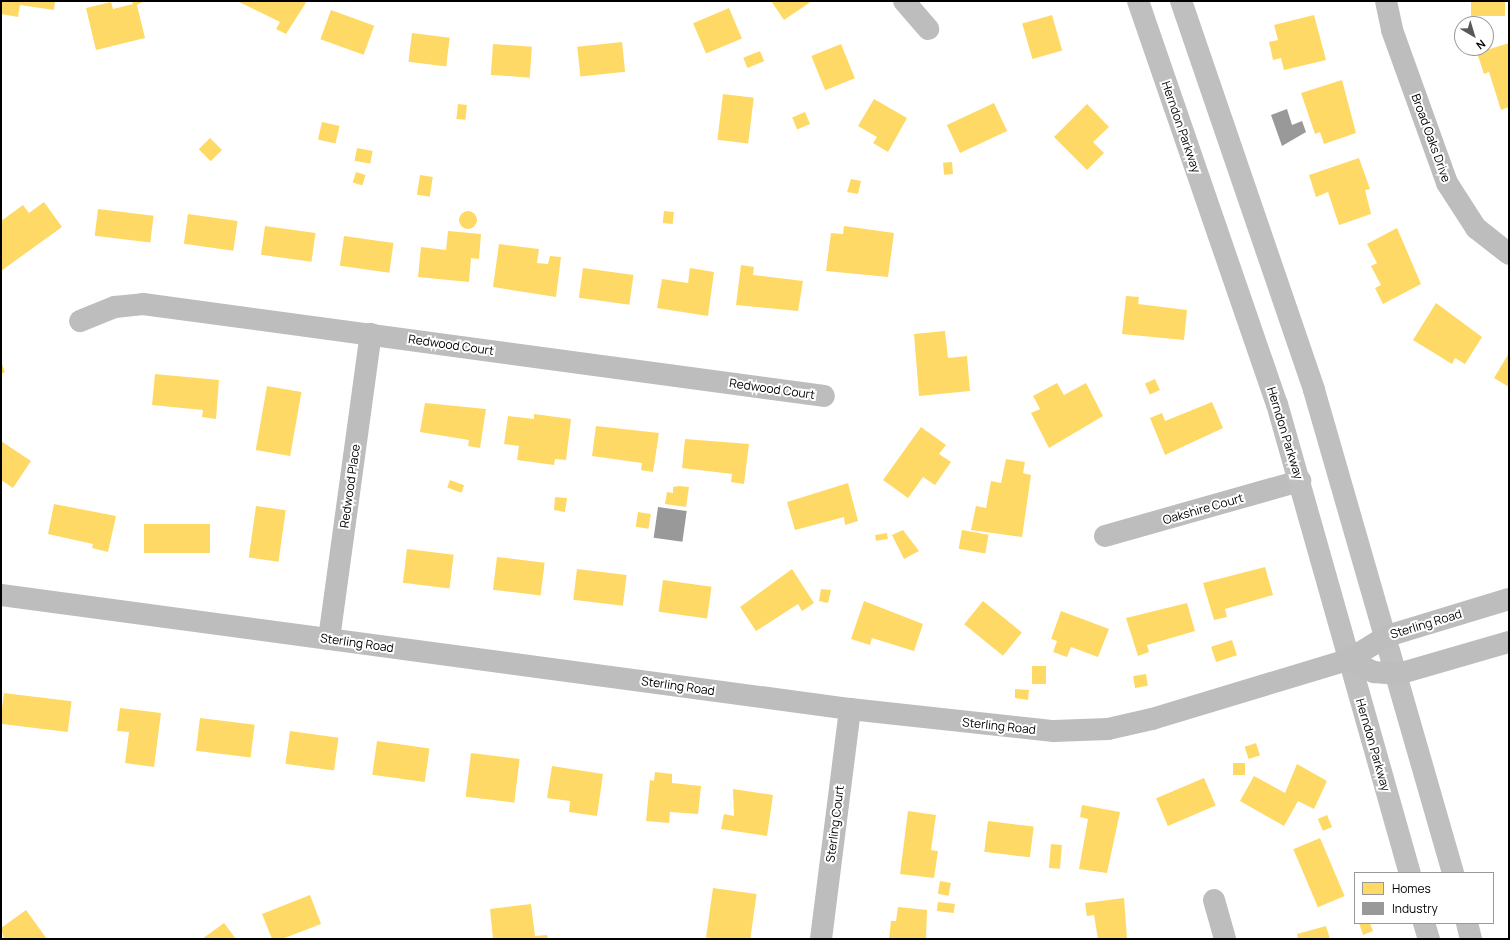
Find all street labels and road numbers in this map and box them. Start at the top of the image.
street label: Herndon Parkway [1159,79,1203,175]
street label: Broad Oaks Drive [1408,92,1454,184]
street label: Redwood Court [407,332,495,358]
street label: Redwood Court [728,376,816,402]
street label: Herndon Parkway [1264,385,1306,481]
street label: Redwood Place [337,443,363,529]
street label: Oakshire Court [1161,491,1245,527]
street label: Sterling Road [1389,606,1463,642]
street label: Sterling Road [319,631,395,655]
street label: Sterling Road [640,674,716,698]
street label: Herndon Parkway [1353,697,1393,793]
street label: Sterling Road [961,715,1037,737]
street label: Sterling Court [823,785,847,863]

